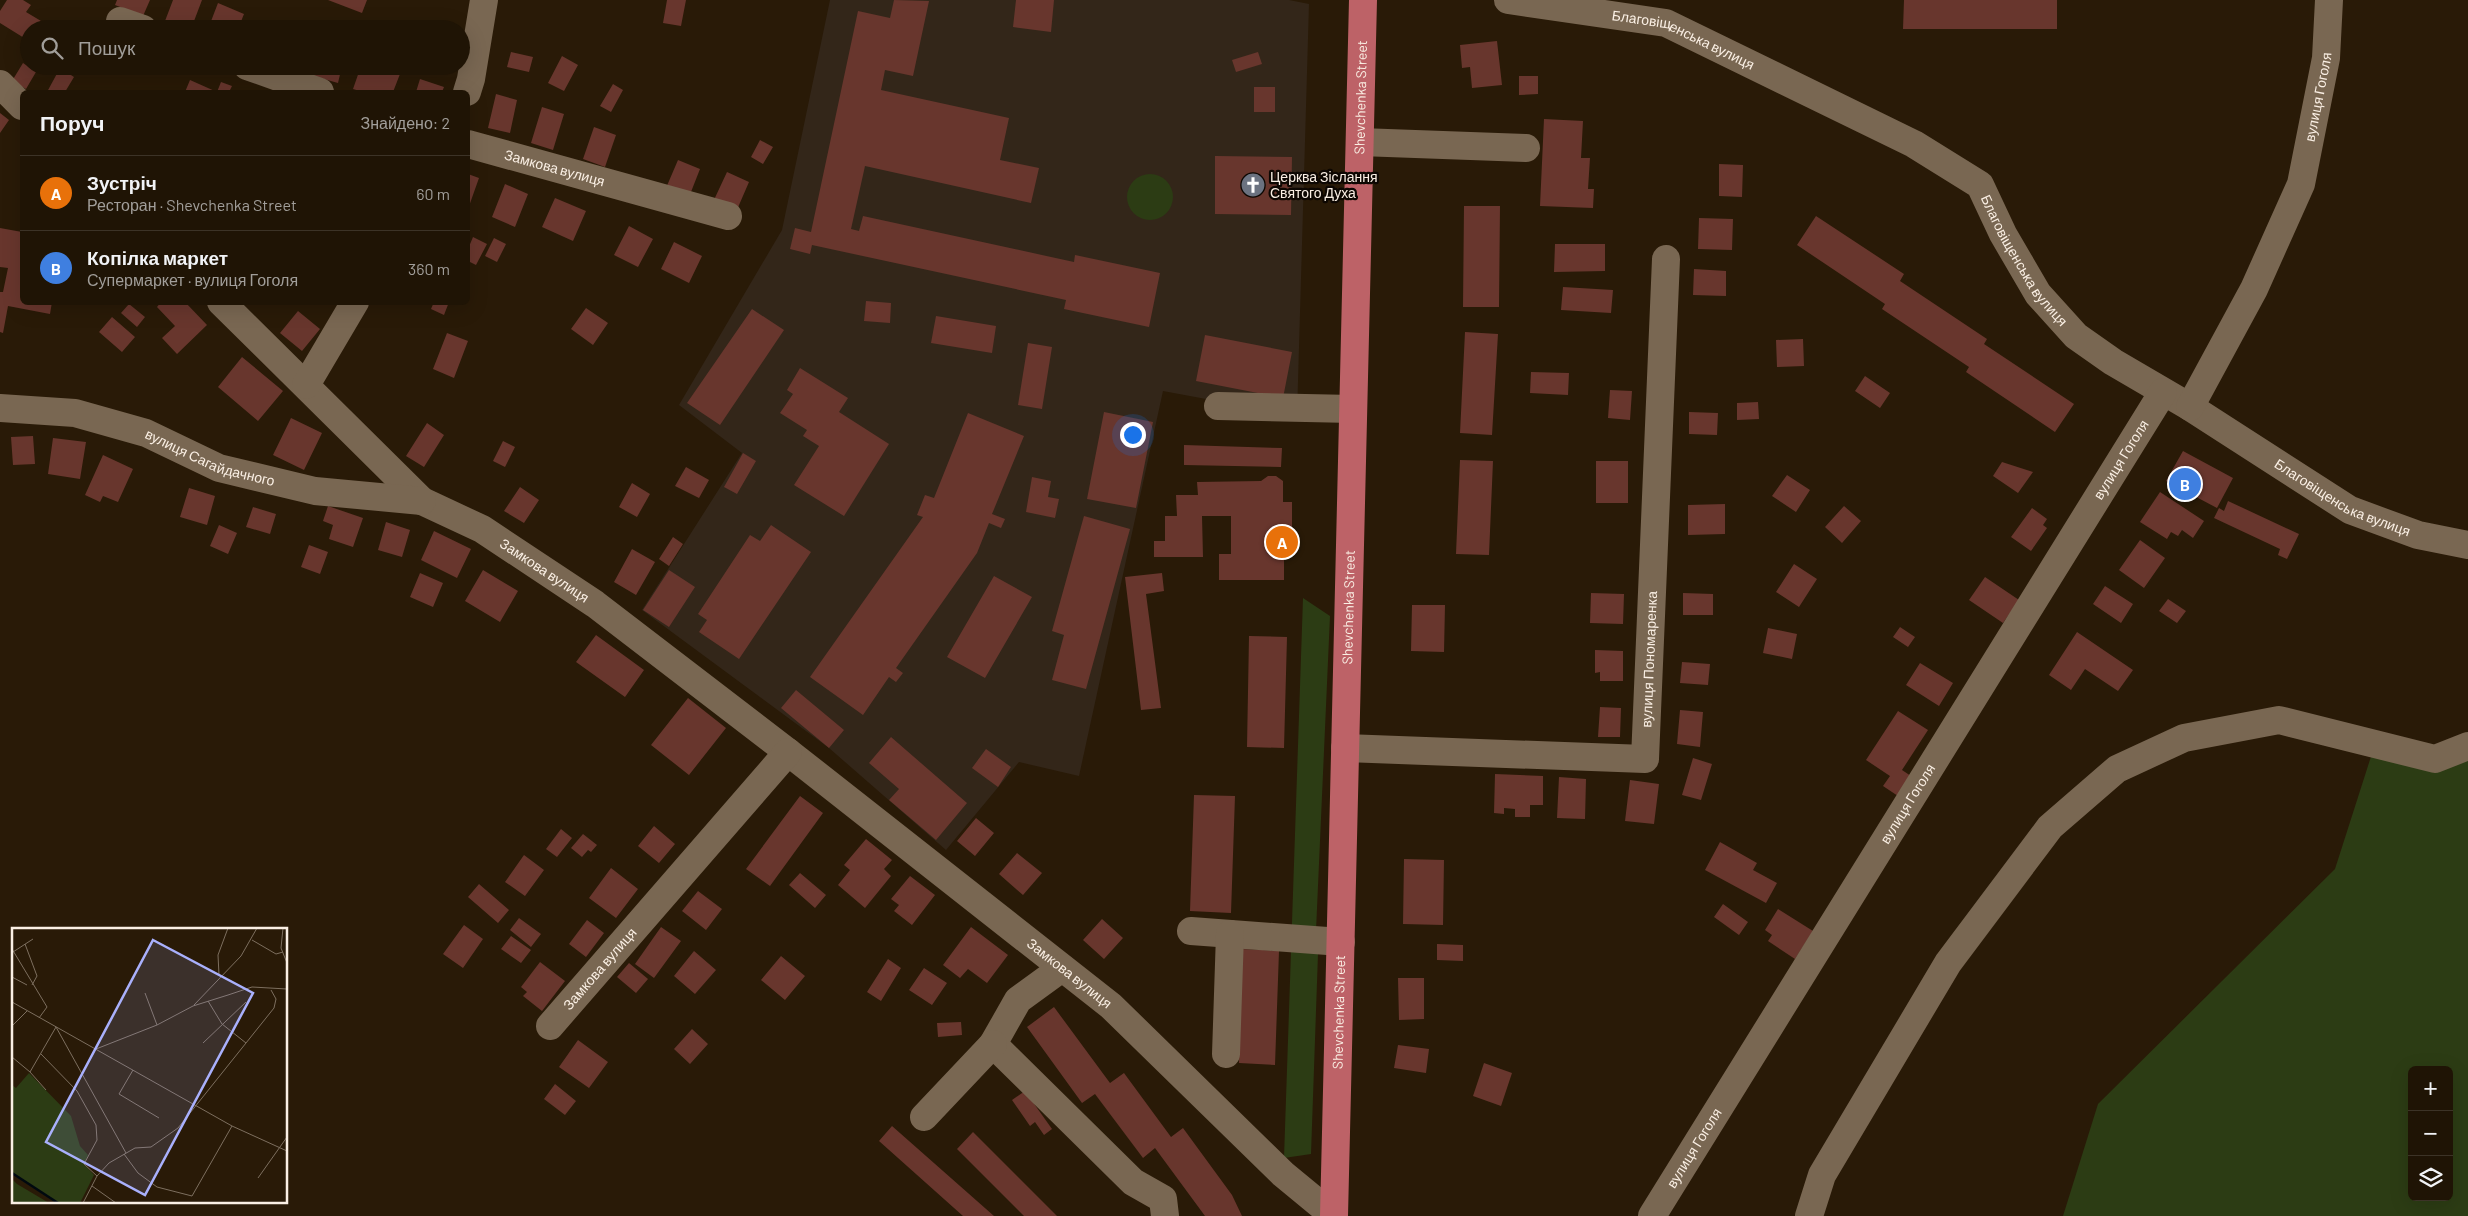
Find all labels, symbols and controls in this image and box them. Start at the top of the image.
street label: Благовіщенська вулиця [1611,6,1757,73]
search box [20,20,470,75]
icon: search [38,34,66,62]
text: Пошук [78,36,135,59]
street label: Shevchenka Street [1350,40,1370,155]
street label: вулиця Гоголя [2301,52,2334,143]
text: Поруч [40,110,104,135]
text: Знайдено: 2 [360,113,450,132]
street label: Замкова вулиця [503,146,607,190]
place label: Церква Зіслання Святого Духа [1270,168,1378,201]
text: Зустріч [87,171,157,194]
church icon: Церква Зіслання Святого Духа [1240,172,1266,198]
text: A [51,184,61,203]
text: 60 m [416,184,450,203]
street label: Благовіщенська вулиця [1978,192,2072,329]
text: Ресторан · Shevchenka Street [87,195,297,214]
text: Копілка маркет [87,246,228,269]
text: B [51,259,61,278]
text: 360 m [408,259,450,278]
text: Супермаркет · вулиця Гоголя [87,270,298,289]
street label: вулиця Гоголя [2089,416,2152,502]
your location [1120,422,1146,448]
street label: вулиця Сагайдачного [143,425,277,489]
street label: Благовіщенська вулиця [2272,455,2413,539]
pin: B [2169,465,2201,503]
pin: A [1266,523,1298,561]
street label: Замкова вулиця [497,534,592,606]
street label: Shevchenka Street [1338,550,1358,664]
street label: вулиця Пономаренка [1637,590,1660,728]
street label: вулиця Гоголя [1876,760,1938,847]
street label: Замкова вулиця [559,924,640,1013]
inset map [12,928,288,1204]
street label: Замкова вулиця [1024,934,1116,1012]
street label: Shevchenka Street [1329,955,1348,1069]
map controls [2408,1066,2453,1201]
button: + [2408,1066,2453,1111]
street label: вулиця Гоголя [1663,1105,1725,1191]
button: − [2408,1111,2453,1156]
button: layers [2408,1156,2453,1201]

